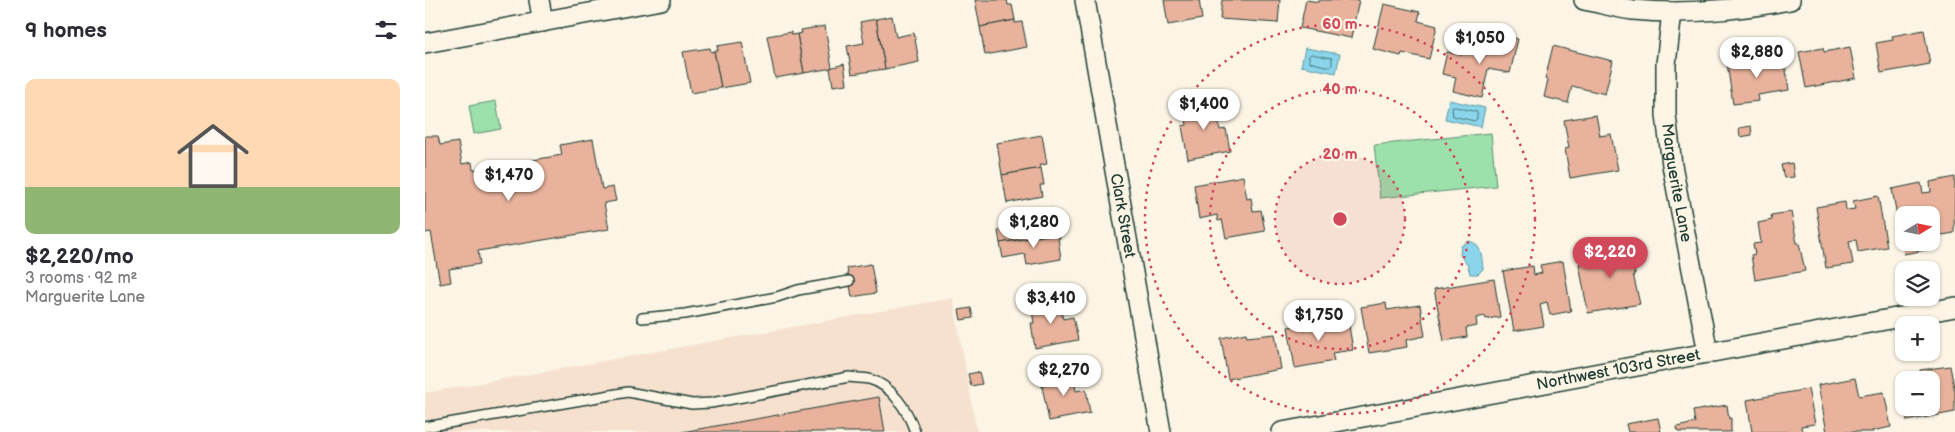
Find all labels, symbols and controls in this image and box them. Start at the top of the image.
text: 60 m [1322,15,1358,34]
icon: filters [372,16,400,44]
text: 9 homes [25,18,107,43]
pin: $1,050 [1439,22,1521,65]
text: $1,050 [1455,29,1505,48]
pin: $2,880 [1716,36,1798,79]
text: $2,880 [1731,43,1783,62]
text: 40 m [1322,80,1358,99]
pin: $1,400 [1163,88,1245,131]
text: $1,400 [1179,95,1229,114]
icon: home [168,111,258,201]
street label: Marguerite Lane [1658,122,1696,244]
text: 20 m [1323,145,1358,164]
pin: $1,470 [468,160,550,202]
text: $1,470 [484,166,534,185]
street label: Clark Street [1106,172,1140,260]
pin: $1,280 [993,206,1075,249]
north arrow [1895,206,1940,251]
map controls [1895,206,1940,416]
centre of rings [1331,210,1349,228]
text: $1,280 [1009,213,1059,232]
pin: $2,220 [1569,236,1651,279]
text: $2,220 [1584,243,1636,262]
text: $2,220/mo [25,244,134,269]
button: layers [1895,261,1940,306]
text: 3 rooms · 92 m² [25,269,138,288]
pin: $3,410 [1010,282,1092,325]
text: Marguerite Lane [25,288,145,307]
text: $3,410 [1026,289,1076,308]
pin: $1,750 [1278,300,1360,342]
text: $1,750 [1295,306,1343,325]
button: + [1895,316,1940,361]
street label: Northwest 103rd Street [1535,345,1702,394]
pin: $2,270 [1023,354,1105,397]
text: $2,270 [1038,361,1090,380]
button: − [1895,371,1940,416]

